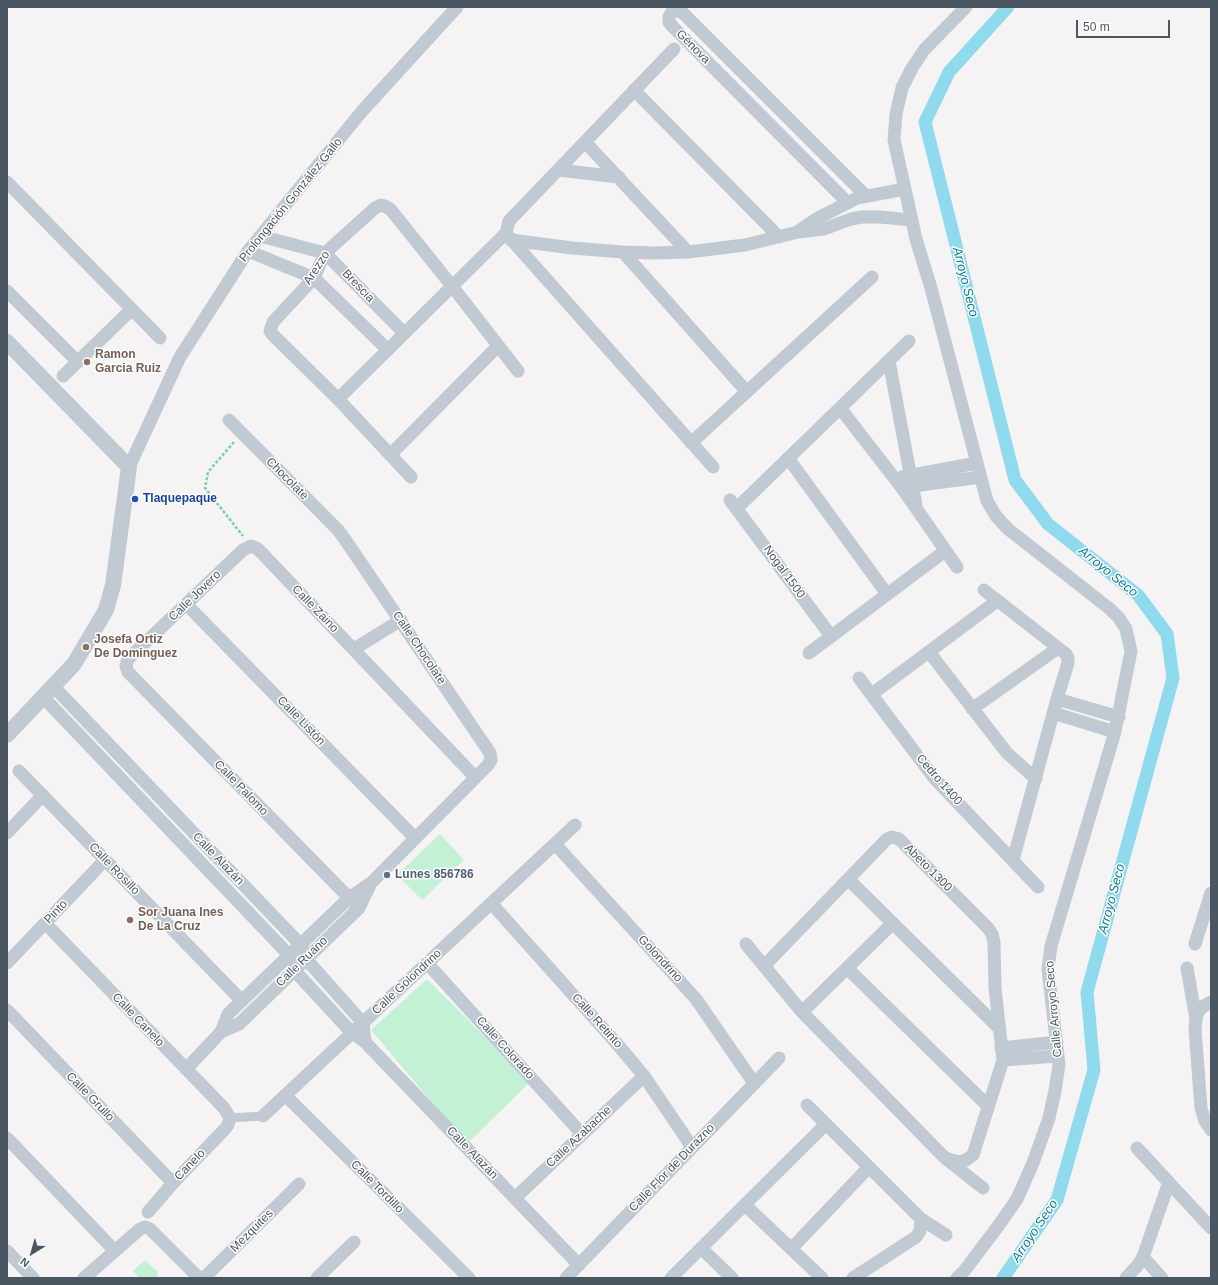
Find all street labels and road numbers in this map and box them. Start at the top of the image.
street label: Génova [673,27,713,67]
street label: Prolongación González Gallo [236,135,346,265]
street label: Arezzo [301,248,333,288]
street label: Brescia [339,267,377,305]
street label: Chocolate [263,455,311,503]
street label: Nogal 1500 [760,543,808,601]
street label: Calle Jovero [166,568,224,624]
street label: Calle Zaino [289,582,341,636]
street label: Calle Chocolate [389,609,449,687]
street label: Calle Listón [274,693,328,749]
street label: Cedro 1400 [913,752,965,808]
street label: Calle Palomo [211,757,271,819]
street label: Calle Alazán [189,830,247,888]
street label: Calle Rosillo [86,840,142,898]
street label: Abeto 1300 [901,841,955,895]
street label: Pinto [41,897,71,927]
street label: Golondrino [635,933,685,985]
street label: Calle Ruano [273,934,331,990]
street label: Calle Golondrino [369,946,445,1018]
street label: Calle Arroyo Seco [1043,960,1065,1058]
street label: Calle Canelo [109,990,167,1050]
street label: Calle Retinto [569,991,625,1051]
street label: Calle Colorado [473,1014,537,1082]
street label: Calle Grullo [63,1069,117,1125]
street label: Calle Azabache [543,1103,615,1171]
street label: Calle Flor de Durazno [626,1121,718,1215]
street label: Calle Alazán [443,1124,501,1182]
street label: Canelo [172,1146,208,1184]
street label: Calle Tordillo [348,1158,406,1216]
street label: Mezquites [228,1207,276,1255]

